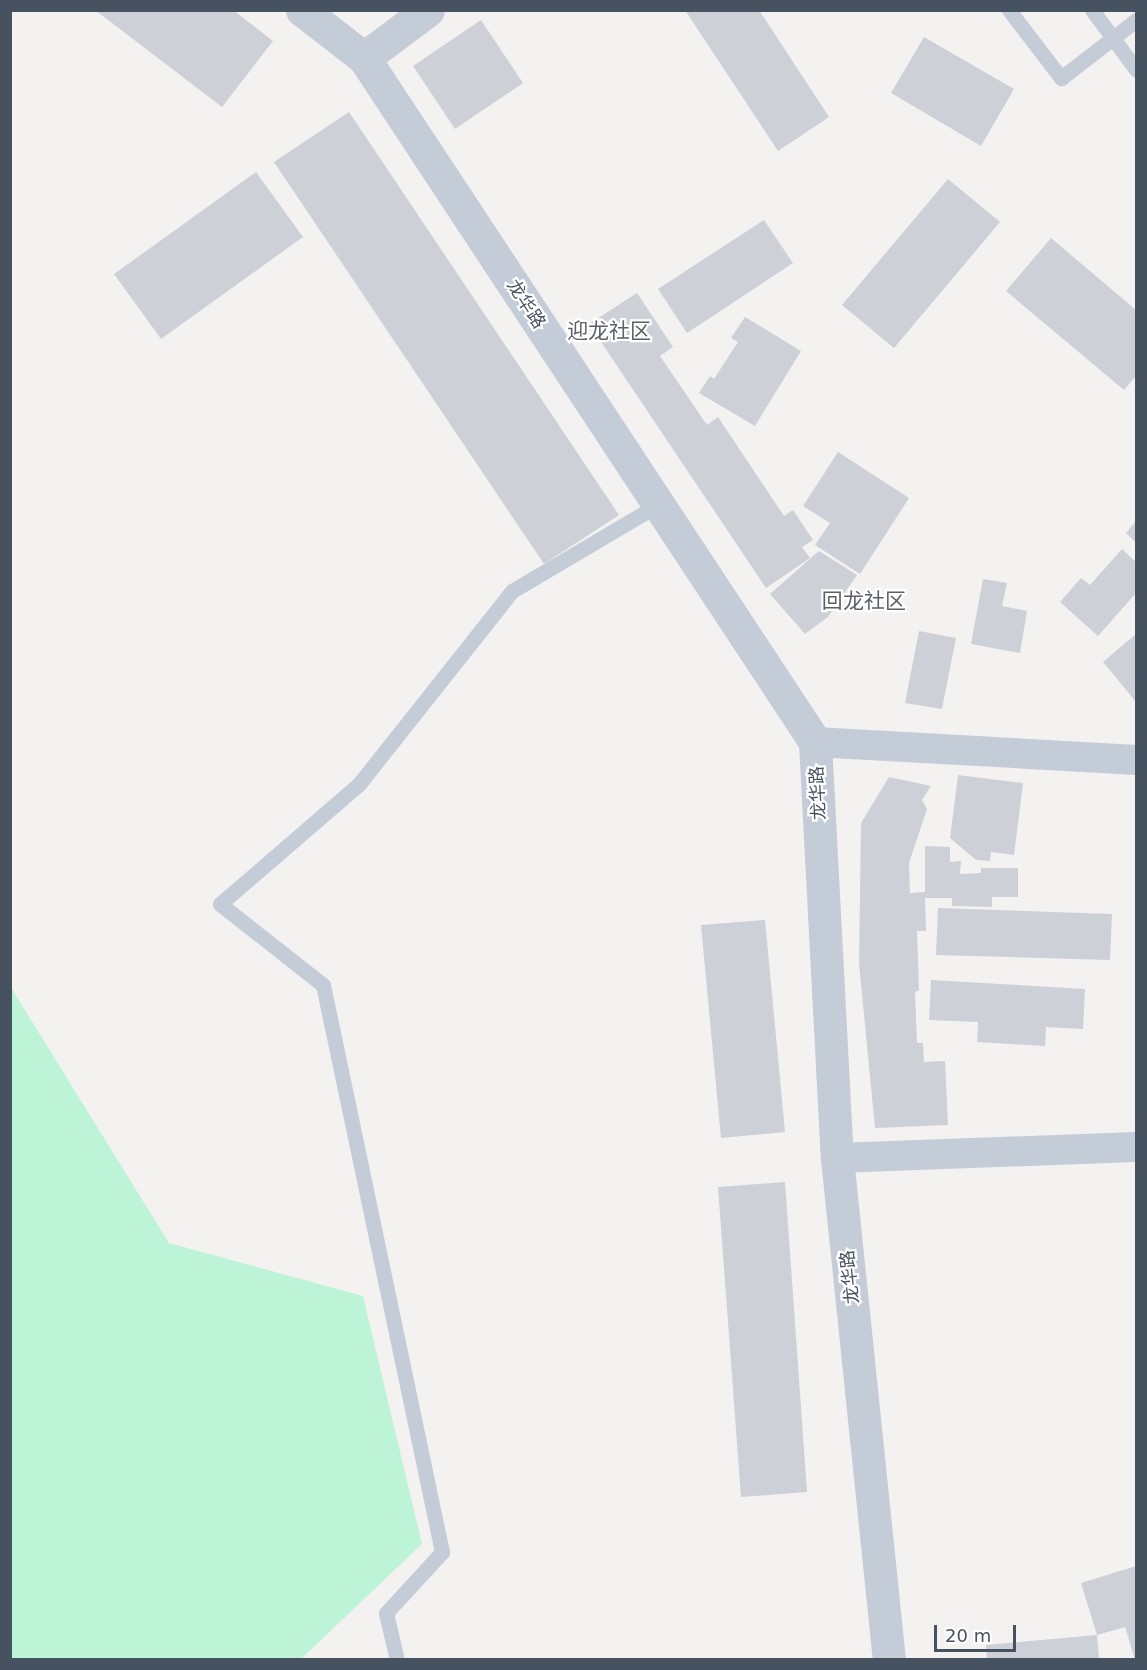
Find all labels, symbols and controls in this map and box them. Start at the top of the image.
street label: 龙华路 [502,275,550,333]
district label: 迎龙社区 [567,318,651,344]
district label: 回龙社区 [822,588,906,614]
street label: 龙华路 [806,765,830,821]
street label: 龙华路 [836,1249,864,1305]
scale bar [937,1613,1020,1651]
text: 20 m [945,1625,991,1646]

